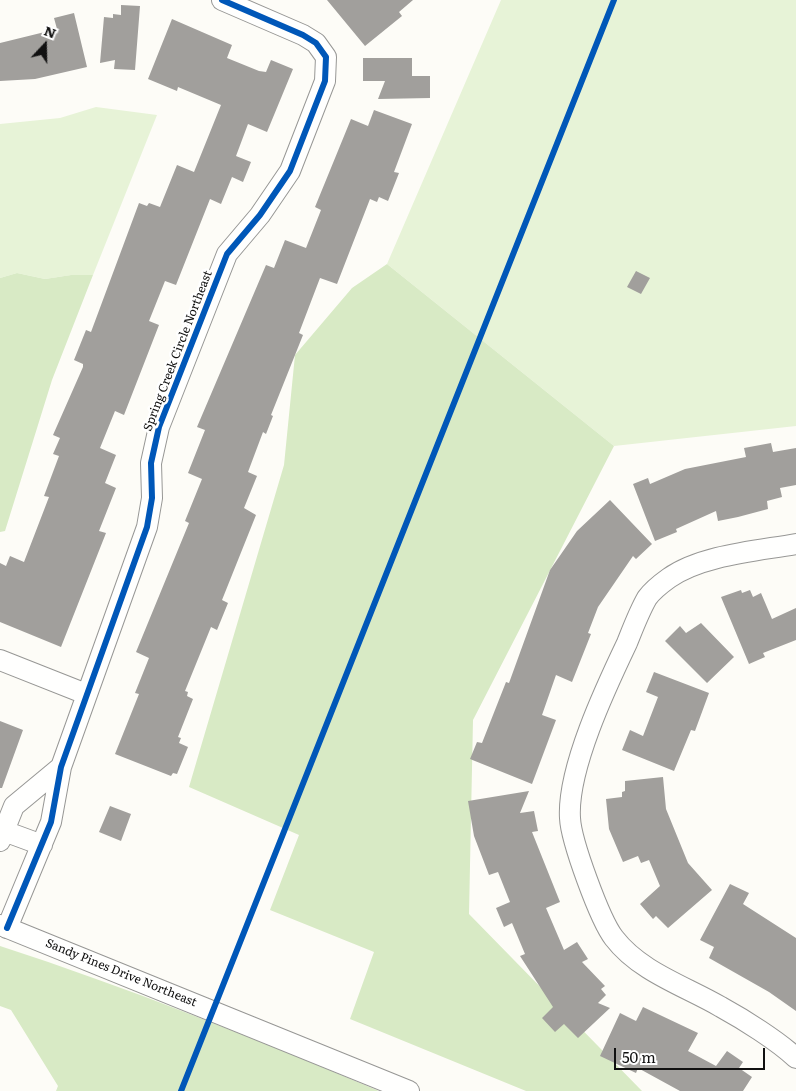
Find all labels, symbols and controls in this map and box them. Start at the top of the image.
north arrow [20,20,70,70]
text: N [41,20,59,42]
street label: Spring Creek Circle Northeast [141,269,215,433]
street label: Sandy Pines Drive Northeast [43,936,199,1010]
scale bar [616,1038,767,1070]
text: 50 m [622,1045,656,1068]

